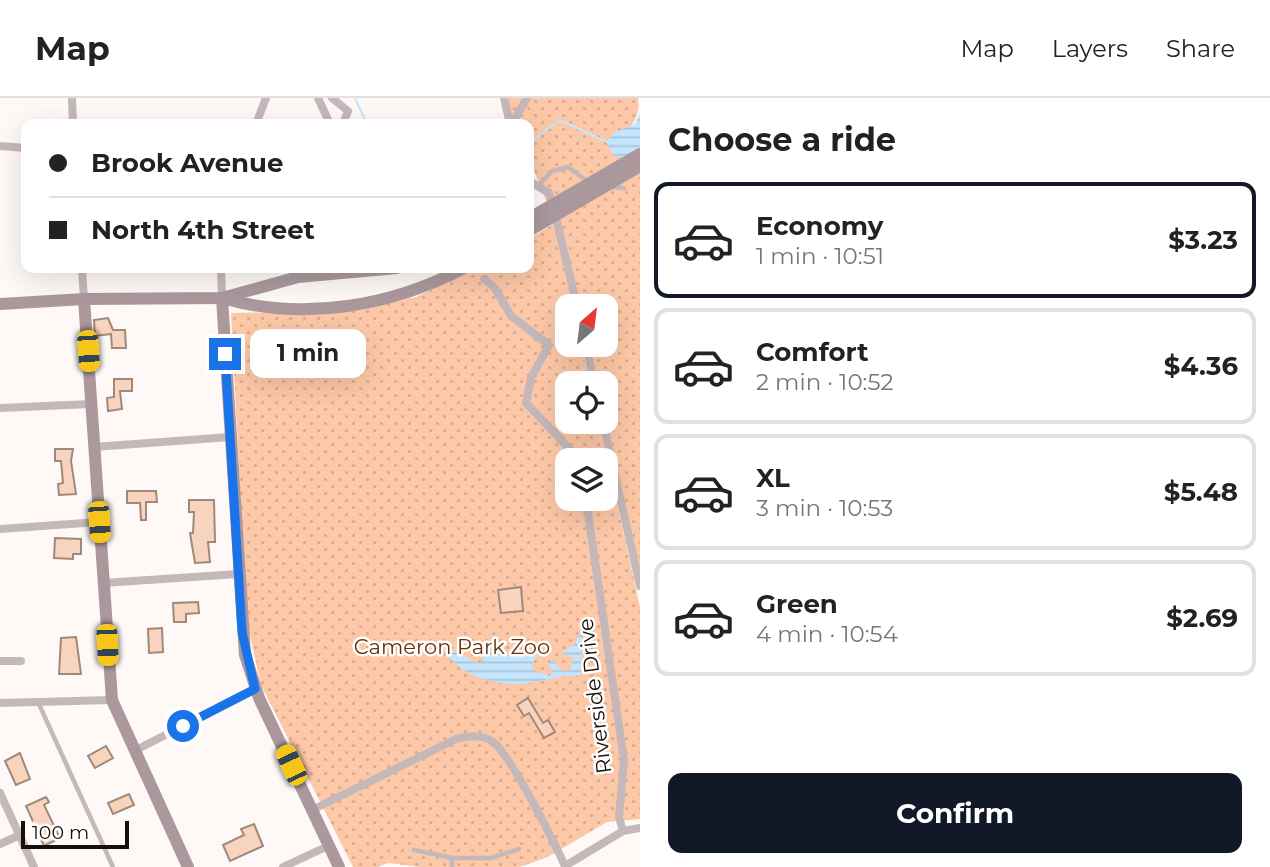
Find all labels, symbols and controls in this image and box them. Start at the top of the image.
text: Map [35,28,110,68]
text: Map [960,34,1014,63]
text: Layers [1052,34,1128,63]
text: Share [1166,34,1235,63]
text: Choose a ride [668,120,896,159]
text: Brook Avenue [91,147,283,179]
icon: car [672,209,735,272]
text: Economy [756,210,883,242]
text: North 4th Street [91,214,315,246]
text: $3.23 [1168,224,1238,256]
text: 1 min · 10:51 [756,242,884,270]
north arrow [555,294,618,357]
map controls [555,294,618,511]
car [77,329,100,373]
callout: 1 min [250,330,365,378]
icon: car [672,335,735,398]
text: Comfort [756,336,868,368]
route end [209,338,241,370]
text: 1 min [277,339,339,367]
text: $4.36 [1164,350,1238,382]
text: 2 min · 10:52 [756,368,893,396]
button: locate [555,371,618,434]
button: layers [555,448,618,511]
icon: car [672,461,735,524]
text: XL [756,462,790,494]
text: $5.48 [1164,476,1238,508]
text: 3 min · 10:53 [756,494,893,522]
car [88,500,111,544]
icon: car [672,587,735,650]
text: Green [756,588,838,620]
text: $2.69 [1166,602,1238,634]
street label: Riverside Drive [573,617,616,775]
text: 4 min · 10:54 [756,620,898,648]
car [96,623,119,667]
park label: Cameron Park Zoo [354,634,550,659]
route start [167,710,199,742]
car [273,742,310,788]
button: Confirm [668,773,1242,853]
scale bar [21,818,130,850]
text: 100 m [32,821,89,844]

